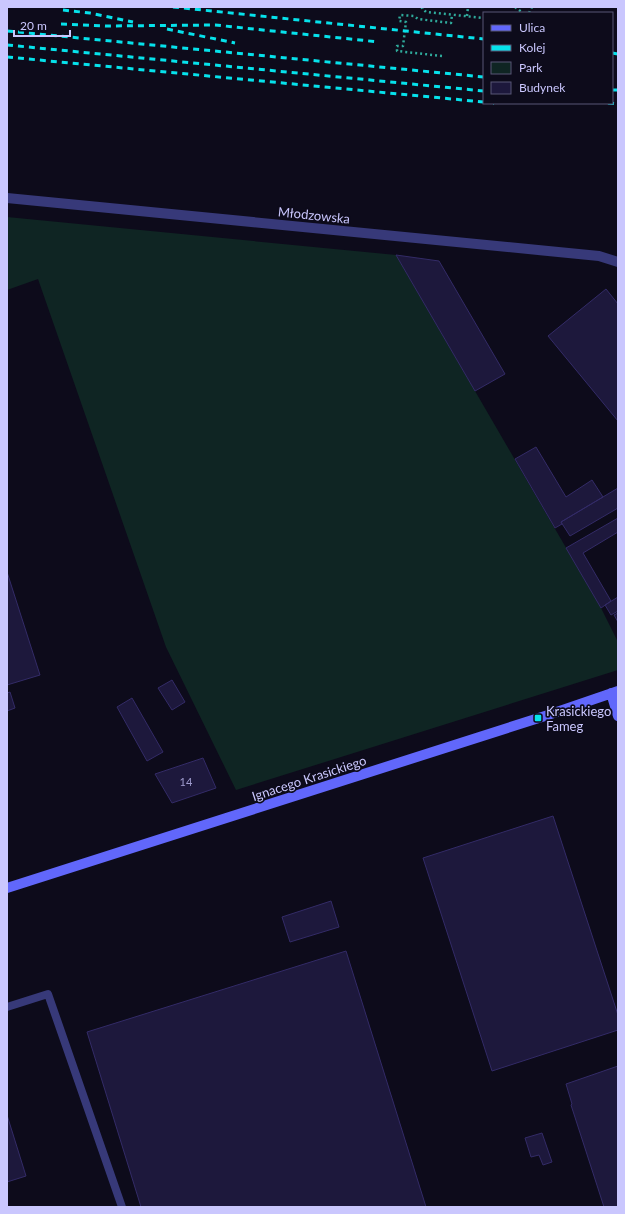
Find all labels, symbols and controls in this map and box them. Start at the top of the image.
scale bar [14,12,70,38]
legend [483,12,613,104]
text: 20 m [20,18,47,33]
text: Ulica [519,20,545,35]
text: Kolej [519,40,545,55]
text: Park [519,60,543,75]
text: Budynek [519,80,566,95]
street label: Młodzowska [277,203,351,227]
place label: Krasickiego Fameg [546,703,611,734]
marker: Krasickiego Fameg [533,713,543,723]
street label: Ignacego Krasickiego [250,752,368,804]
house number: 14 [180,775,193,788]

